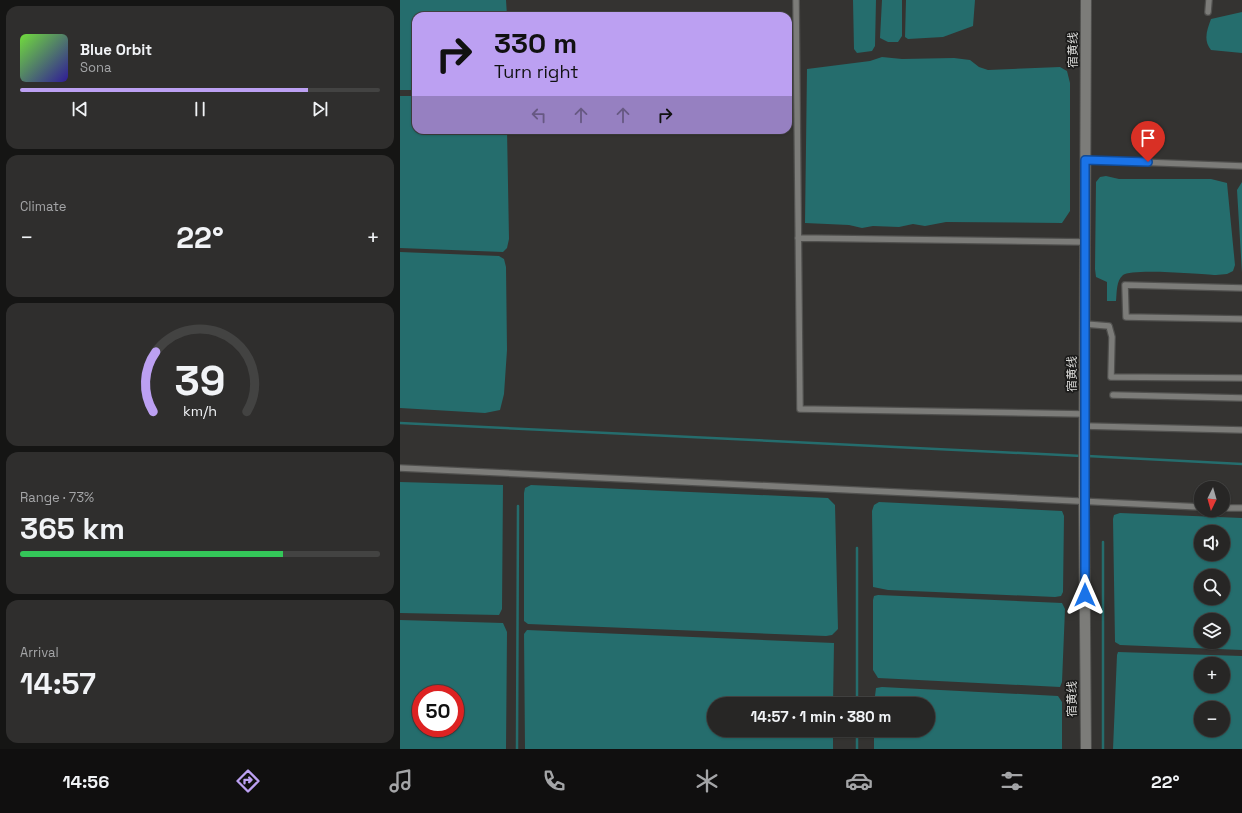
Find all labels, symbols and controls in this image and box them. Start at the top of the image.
text: 330 m [494,25,577,61]
icon: right [428,28,480,80]
street label: 宿黄线 [1065,32,1081,68]
text: Blue Orbit [80,40,152,59]
text: Sona [80,59,111,76]
text: Turn right [494,60,578,83]
icon: previous [69,98,91,120]
icon: pause [189,98,211,120]
icon: next [309,98,331,120]
icon: left [528,104,550,126]
icon: ahead [570,104,592,126]
icon: ahead [612,104,634,126]
icon: right [654,104,676,126]
pin [1131,121,1165,162]
icon: arrive [1137,127,1159,149]
text: Climate [20,198,66,215]
text: 22° [176,218,224,257]
text: − [20,223,34,251]
text: + [366,223,380,251]
text: 39 [175,354,226,407]
street label: 宿黄线 [1064,356,1080,392]
text: km/h [183,402,217,420]
north arrow [1194,481,1230,517]
map controls [1194,481,1230,737]
text: Range · 73% [20,489,94,506]
text: 365 km [20,509,125,548]
button: sound [1194,525,1230,561]
button: search [1194,569,1230,605]
position arrow [1064,574,1106,616]
button: layers [1194,613,1230,649]
text: Arrival [20,644,59,661]
button: + [1194,657,1230,693]
text: 14:57 [20,664,96,703]
street label: 宿黄线 [1064,681,1080,717]
speed limit sign: 50 [412,685,464,737]
button: − [1194,701,1230,737]
text: 14:57 · 1 min · 380 m [751,707,891,726]
icon: directions [234,767,262,795]
icon: music [387,767,415,795]
icon: phone [540,767,568,795]
icon: climate [693,767,721,795]
icon: car [845,767,873,795]
icon: filters [998,767,1026,795]
text: 14:56 [62,770,109,793]
text: 22° [1151,770,1180,793]

